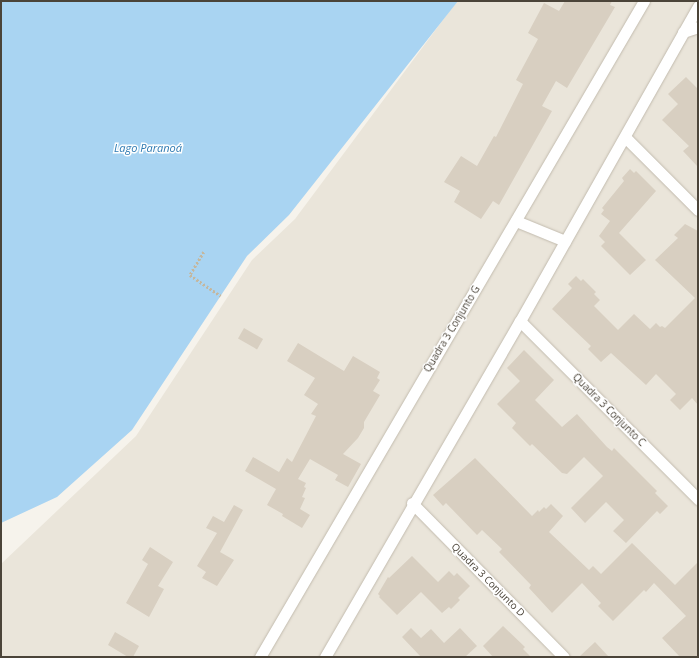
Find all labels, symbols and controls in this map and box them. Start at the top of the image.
water label: Lago Paranoá [114,141,182,155]
street label: Quadra 3 Conjunto G [421,284,483,374]
street label: Quadra 3 Conjunto C [570,371,648,449]
street label: Quadra 3 Conjunto D [449,541,527,619]

